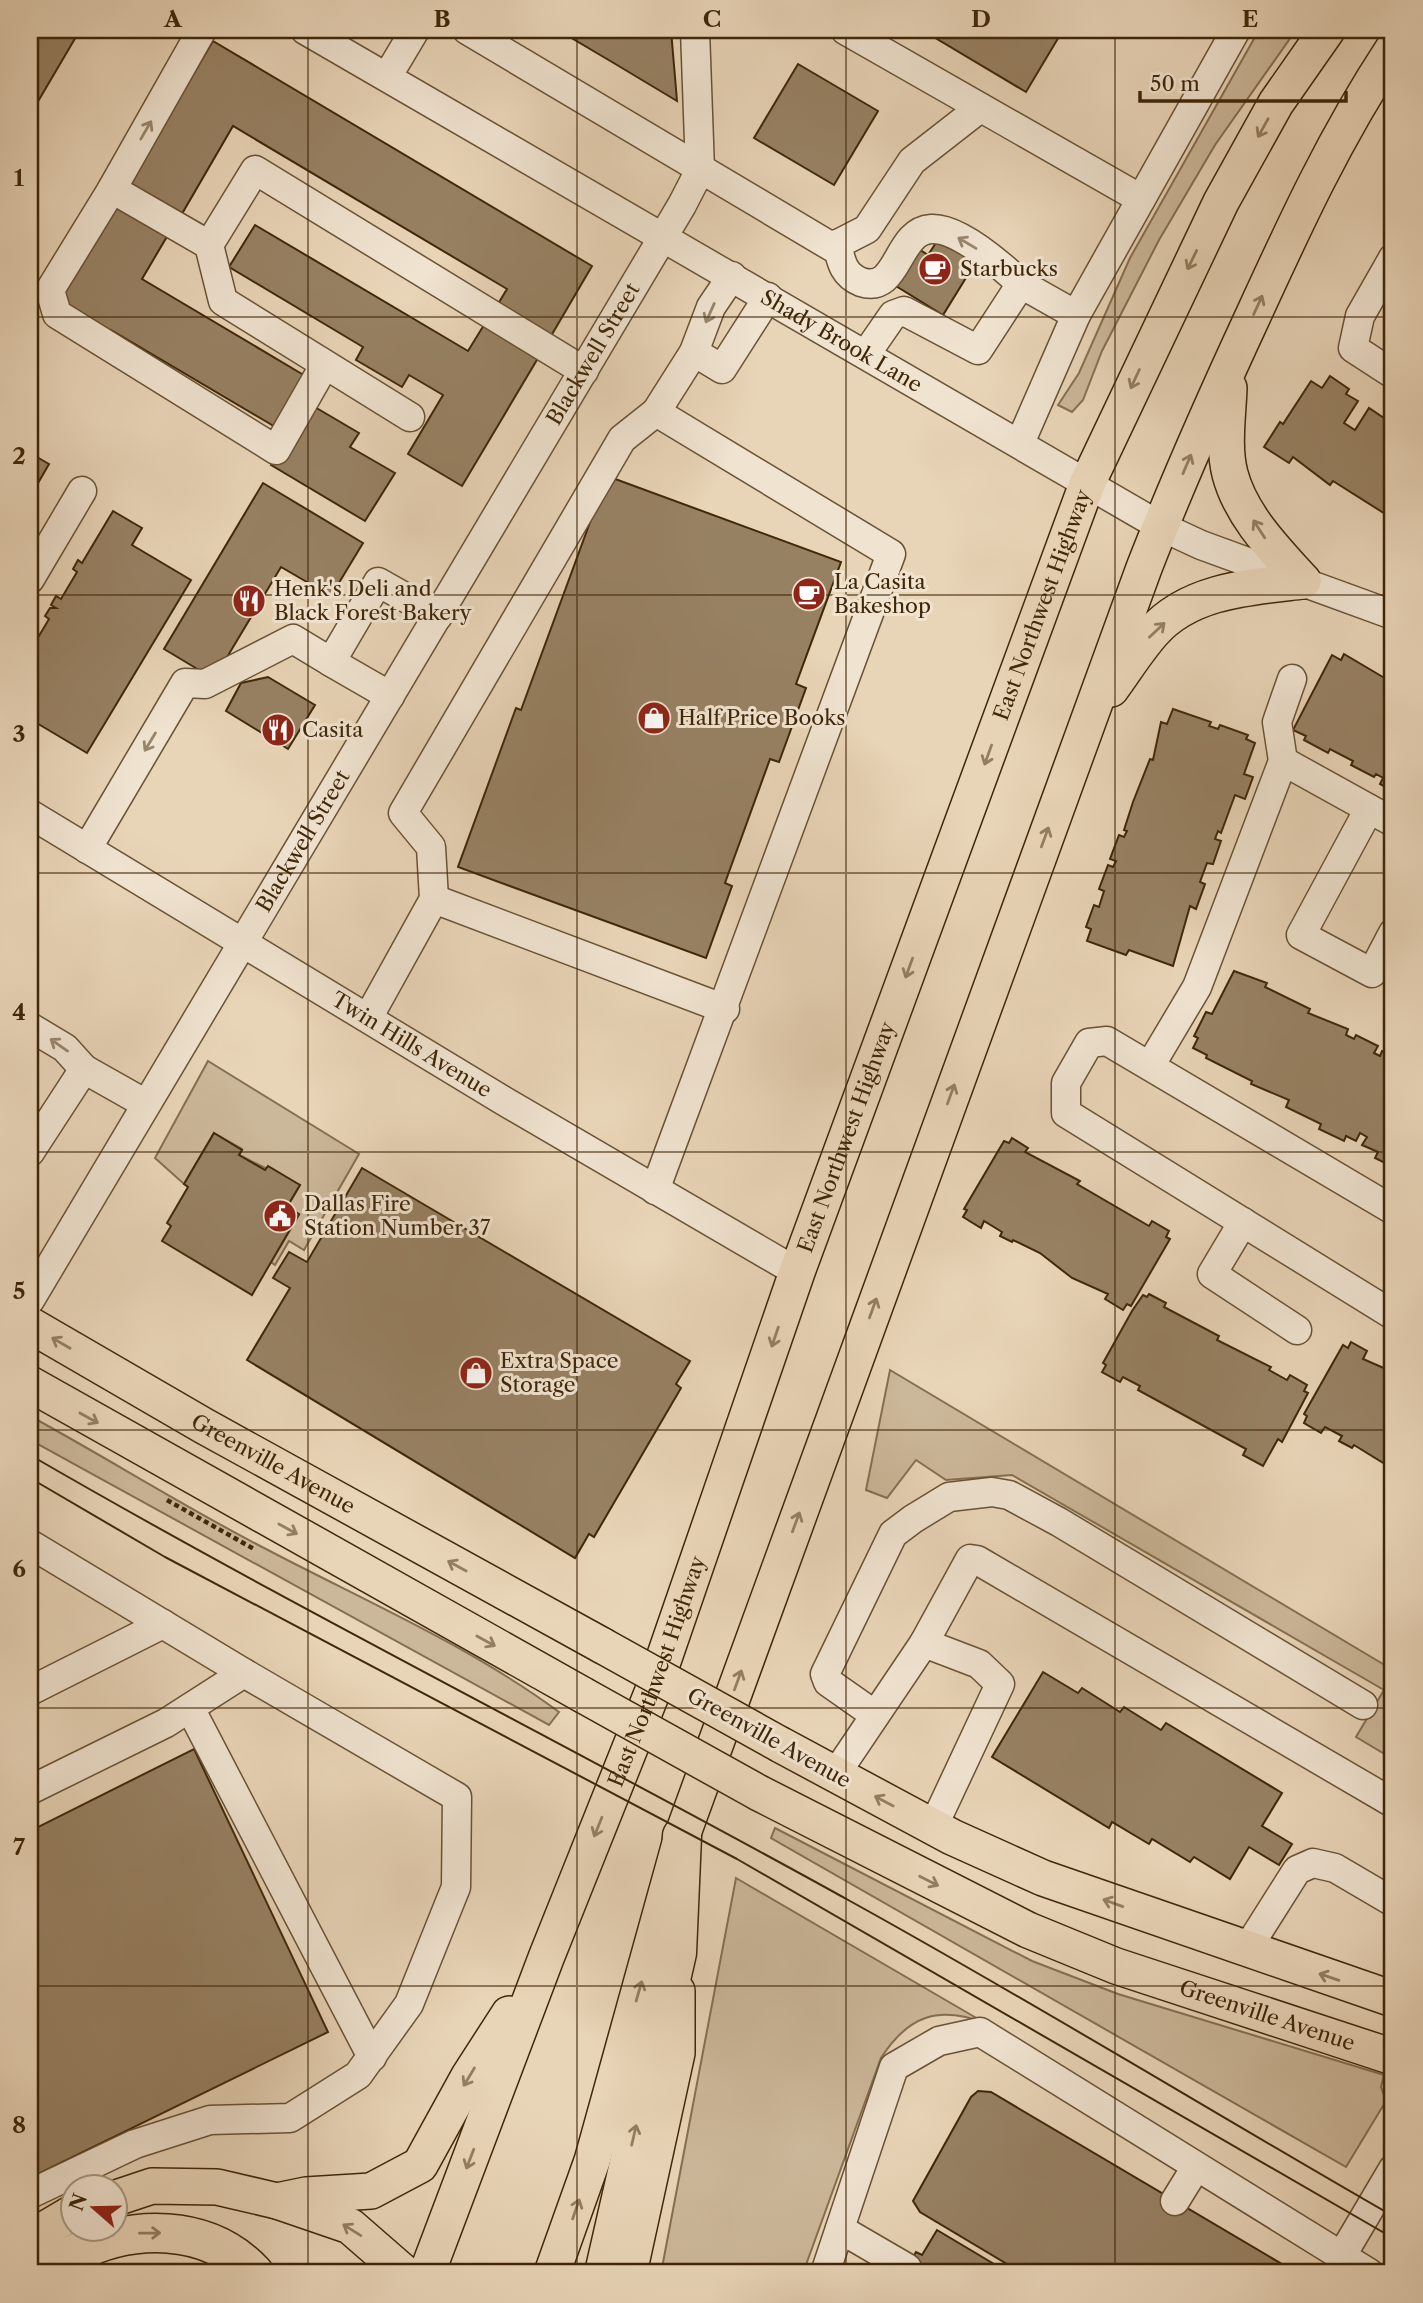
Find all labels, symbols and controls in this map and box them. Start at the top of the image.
text: A [163,5,183,33]
text: B [433,5,451,33]
text: C [703,5,721,33]
text: D [971,5,991,33]
text: E [1242,5,1258,33]
scale bar [1140,60,1346,104]
text: 50 m [1150,71,1200,96]
one-way arrow [1256,117,1270,137]
one-way arrow [140,120,153,141]
text: 1 [14,164,25,192]
one-way arrow [958,236,978,250]
one-way arrow [1185,249,1199,270]
cafe icon: Starbucks [916,250,954,288]
place label: Starbucks [960,256,1058,281]
street label: Blackwell Street [541,278,645,429]
street label: Shady Brook Lane [756,284,927,397]
one-way arrow [1251,295,1265,316]
one-way arrow [703,301,716,323]
one-way arrow [1128,368,1141,390]
text: 2 [12,442,26,470]
one-way arrow [1181,454,1194,475]
street label: East Northwest Highway [988,486,1096,724]
one-way arrow [1252,520,1266,539]
place label: La Casita Bakeshop [834,569,931,618]
cafe icon: La Casita Bakeshop [790,575,828,613]
place label: Henk's Deli and Black Forest Bakery [274,576,472,625]
restaurant icon: Henk's Deli and Black Forest Bakery [230,582,268,620]
one-way arrow [1148,622,1166,638]
shop icon: Half Price Books [635,699,673,737]
place label: Half Price Books [678,705,845,730]
restaurant icon: Casita [259,711,297,749]
place label: Casita [302,717,364,742]
text: 3 [13,720,26,748]
one-way arrow [143,732,157,752]
one-way arrow [980,743,993,765]
street label: Blackwell Street [251,765,355,916]
one-way arrow [1039,826,1052,848]
one-way arrow [902,957,914,979]
street label: Twin Hills Avenue [327,987,496,1103]
text: 4 [12,998,26,1026]
street label: East Northwest Highway [792,1018,900,1256]
one-way arrow [50,1038,69,1052]
one-way arrow [946,1084,958,1106]
place label: Dallas Fire Station Number 37 [304,1191,491,1240]
public building icon: Dallas Fire Station Number 37 [261,1197,299,1235]
text: 5 [13,1277,25,1305]
one-way arrow [868,1298,880,1320]
one-way arrow [768,1325,780,1347]
one-way arrow [51,1336,71,1350]
place label: Extra Space Storage [500,1348,619,1397]
shop icon: Extra Space Storage [457,1354,495,1392]
street label: Greenville Avenue [187,1408,359,1519]
one-way arrow [79,1411,99,1425]
one-way arrow [790,1512,803,1533]
one-way arrow [277,1522,297,1536]
street label: East Northwest Highway [603,1552,710,1790]
text: 6 [12,1555,26,1583]
one-way arrow [448,1559,468,1573]
one-way arrow [475,1634,495,1648]
one-way arrow [733,1669,746,1691]
street label: Greenville Avenue [683,1682,855,1793]
one-way arrow [874,1793,894,1807]
one-way arrow [591,1816,604,1838]
text: 7 [13,1833,25,1861]
one-way arrow [918,1874,939,1888]
one-way arrow [1103,1896,1125,1909]
one-way arrow [1318,1970,1340,1982]
street label: Greenville Avenue [1176,1975,1358,2056]
one-way arrow [633,1980,646,2002]
one-way arrow [462,2067,476,2087]
text: 8 [12,2111,26,2139]
one-way arrow [628,2124,642,2147]
one-way arrow [462,2148,475,2170]
north arrow [60,2174,130,2244]
text: N [65,2191,92,2214]
one-way arrow [571,2199,583,2221]
one-way arrow [343,2222,362,2237]
one-way arrow [138,2226,161,2240]

